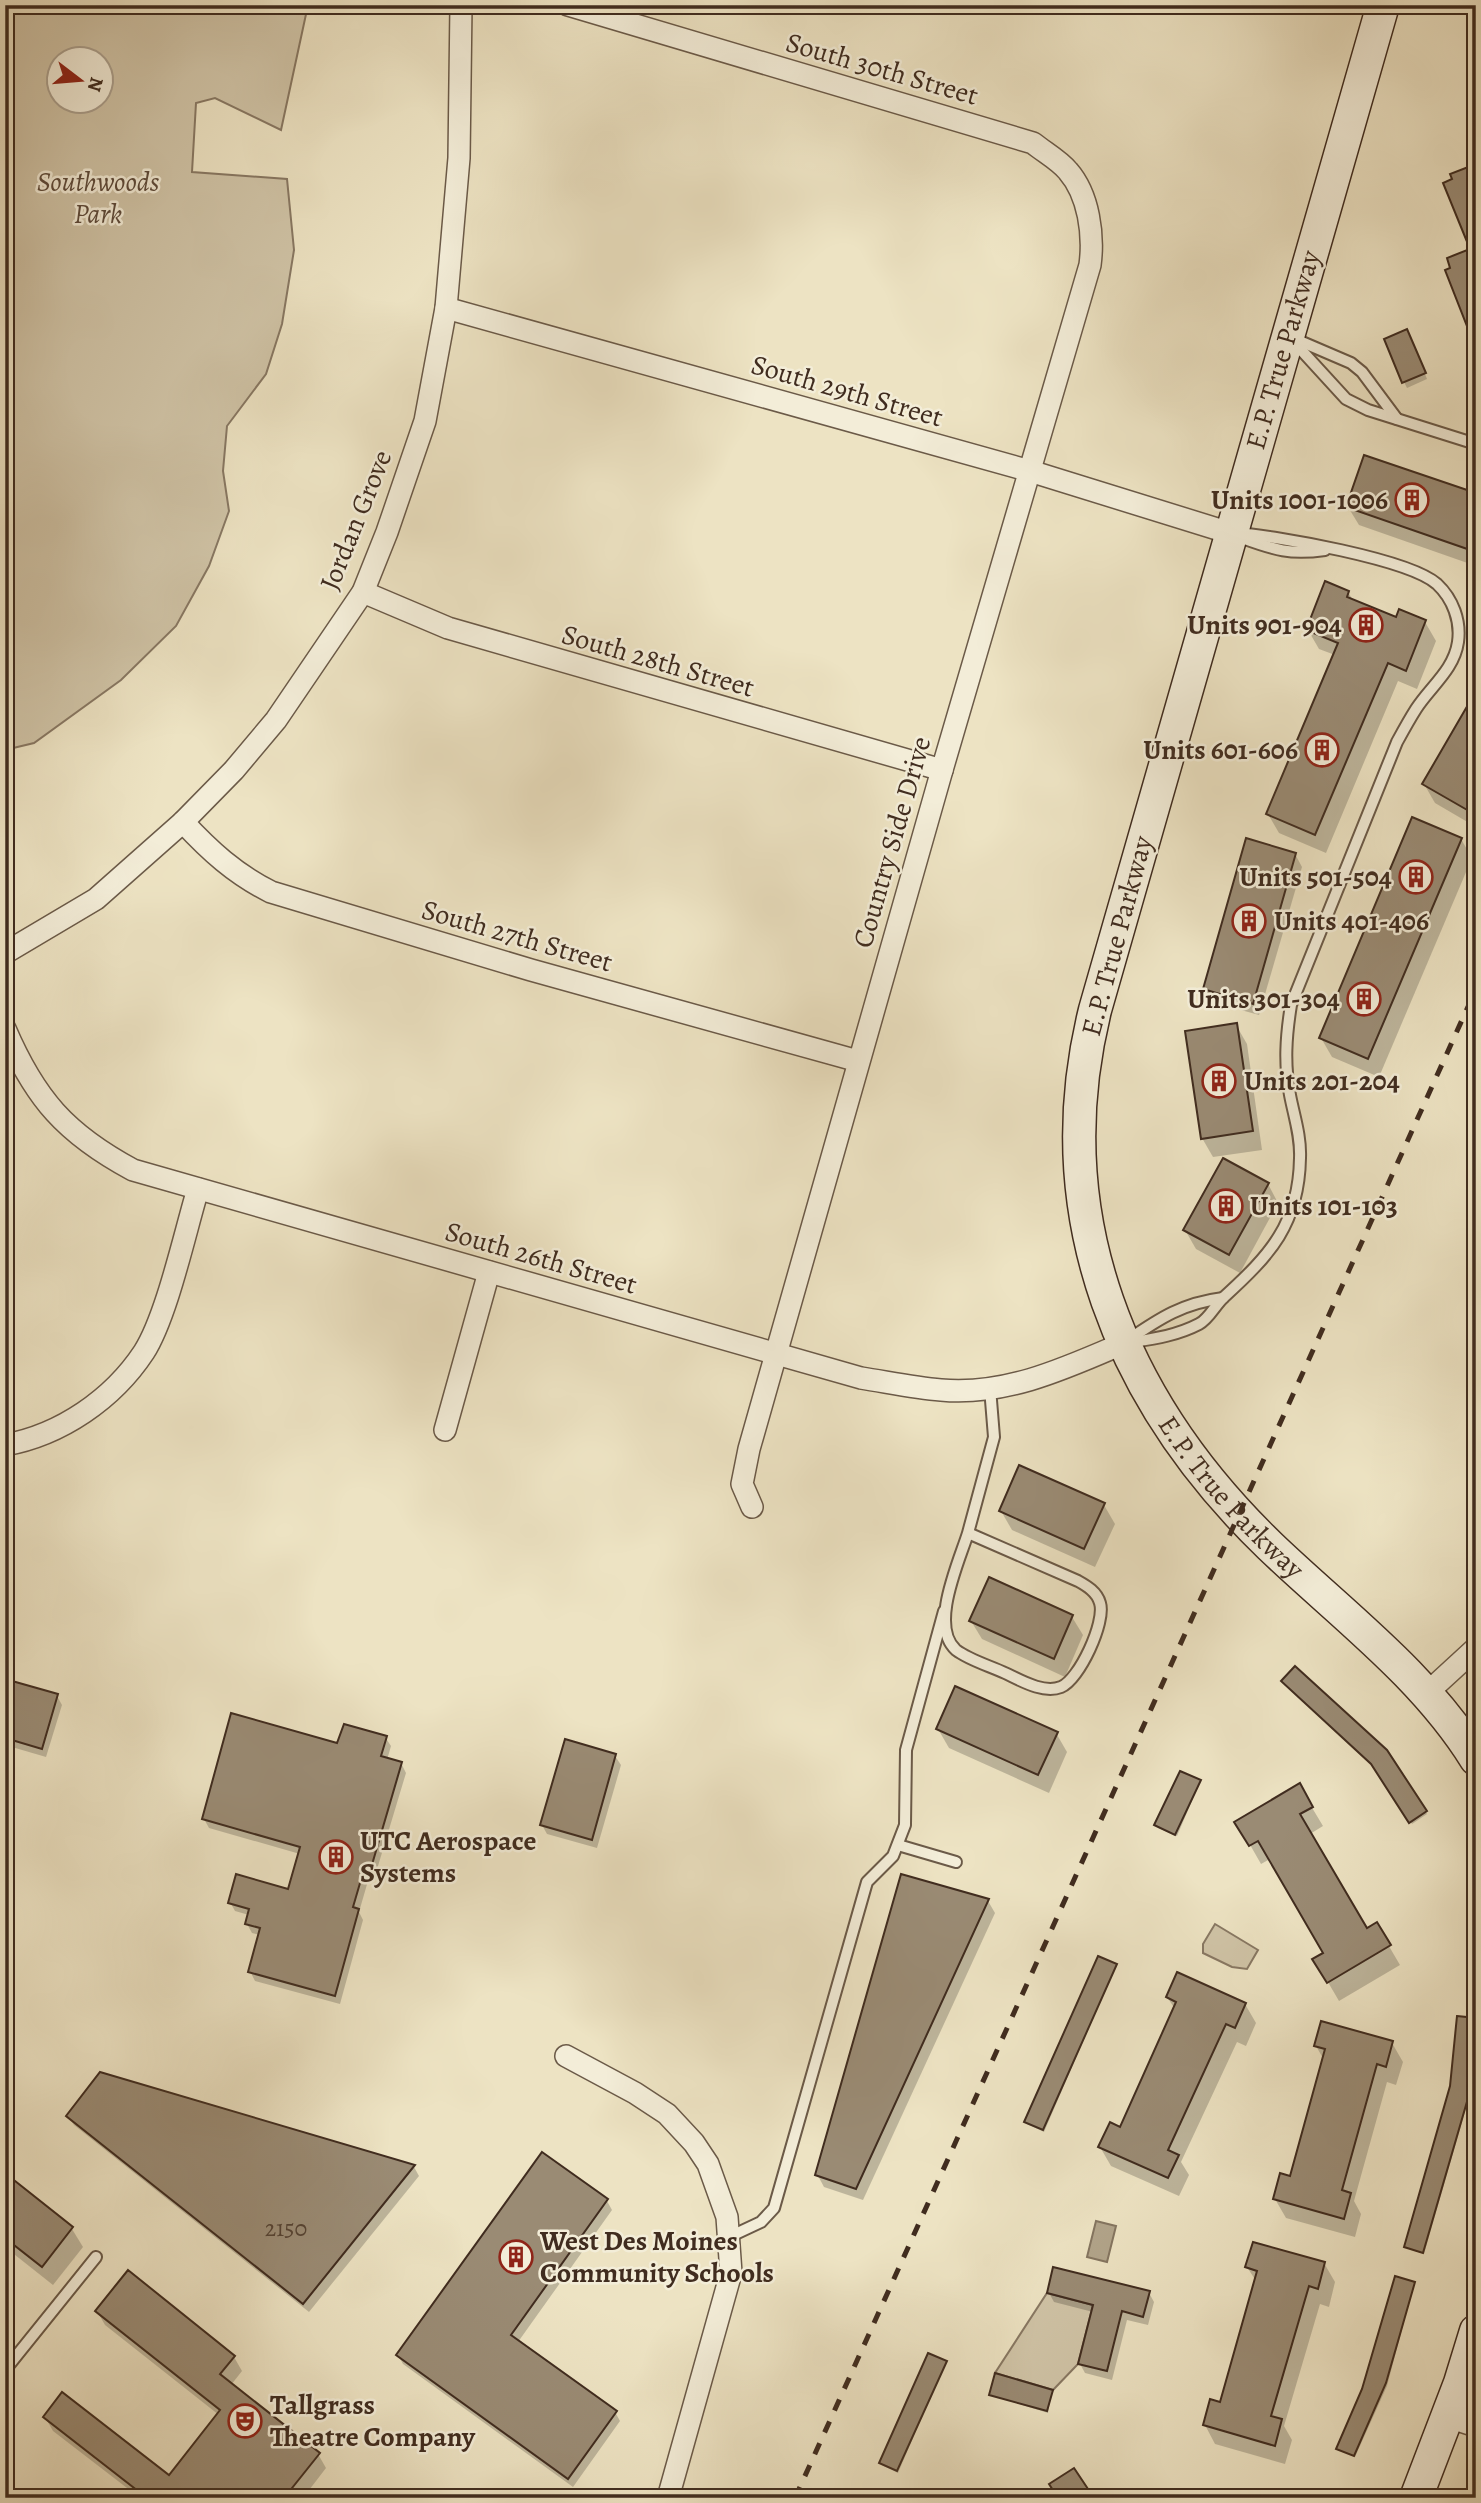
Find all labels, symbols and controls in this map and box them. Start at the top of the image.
street label: South 30th Street [781,23,983,115]
north arrow [46,46,116,116]
text: N [81,74,110,95]
park label: Southwoods Park [37,163,160,233]
street label: E.P. True Parkway [1236,245,1330,454]
street label: South 29th Street [747,345,947,437]
street label: Jordan Grove [311,444,401,596]
place label: Units 1001-1006 [1211,481,1388,519]
building icon: Units 1001-1006 [1393,481,1431,519]
place label: Units 901-904 [1187,606,1342,644]
building icon: Units 901-904 [1347,606,1385,644]
street label: South 28th Street [557,615,759,707]
place label: Units 601-606 [1143,731,1298,769]
building icon: Units 601-606 [1303,731,1341,769]
street label: Country Side Drive [844,732,940,952]
street label: E.P. True Parkway [1072,831,1162,1040]
place label: Units 501-504 [1239,858,1392,896]
building icon: Units 501-504 [1397,858,1435,896]
street label: South 27th Street [417,891,617,981]
building icon: Units 401-406 [1230,902,1268,940]
place label: Units 401-406 [1274,902,1429,940]
place label: Units 301-304 [1187,980,1340,1018]
building icon: Units 301-304 [1345,980,1383,1018]
building icon: Units 201-204 [1200,1062,1238,1100]
place label: Units 201-204 [1244,1062,1400,1100]
building icon: Units 101-103 [1207,1187,1245,1225]
place label: Units 101-103 [1250,1187,1398,1225]
street label: South 26th Street [441,1212,641,1304]
street label: E.P. True Parkway [1149,1408,1313,1588]
place label: UTC Aerospace Systems [360,1822,536,1892]
building icon: UTC Aerospace Systems [317,1838,355,1876]
house number: 2150 [265,2212,307,2244]
place label: West Des Moines Community Schools [539,2222,774,2292]
building icon: West Des Moines Community Schools [497,2238,535,2276]
place label: Tallgrass Theatre Company [270,2386,476,2456]
theatre icon: Tallgrass Theatre Company [226,2402,264,2440]

